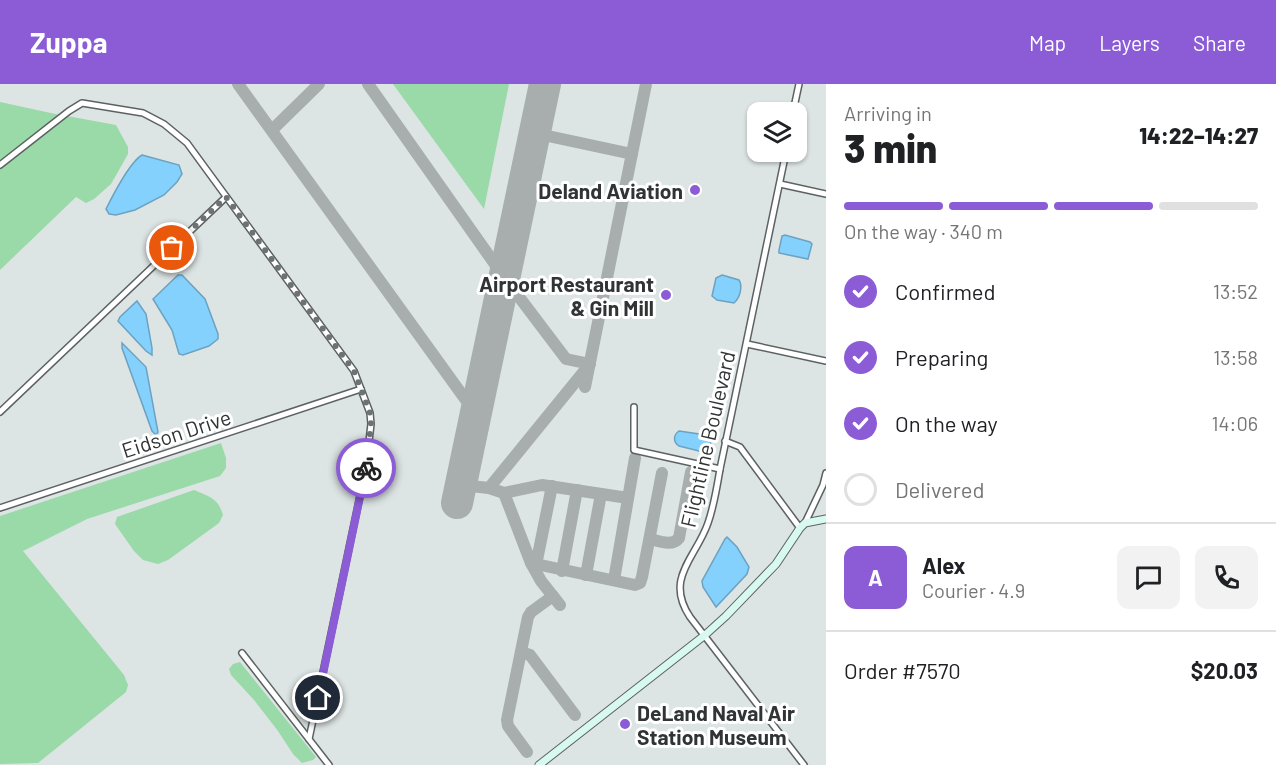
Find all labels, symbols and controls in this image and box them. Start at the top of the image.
text: Zuppa [30,25,107,59]
text: Map [1029,30,1066,55]
text: Layers [1099,30,1160,55]
text: Share [1193,30,1246,55]
text: Arriving in [844,101,932,125]
map controls [747,102,807,162]
button: layers [747,102,807,162]
text: 14:22–14:27 [1139,122,1258,148]
text: 3 min [844,124,937,171]
place label: Deland Aviation [538,178,683,203]
marker: Deland Aviation [688,183,702,197]
text: On the way · 340 m [844,219,1003,243]
pin [146,222,197,273]
icon: bag [155,231,188,264]
place label: Airport Restaurant & Gin Mill [479,271,654,320]
icon: check [844,275,877,308]
text: Confirmed [895,278,995,304]
text: 13:52 [1213,279,1258,303]
marker: Airport Restaurant & Gin Mill [659,288,673,302]
icon: check [844,341,877,374]
text: Preparing [895,344,988,370]
text: 13:58 [1213,345,1258,369]
street label: Flightline Boulevard [675,348,739,530]
street label: Eidson Drive [118,404,234,462]
icon: check [844,407,877,440]
text: On the way [895,410,998,436]
text: 14:06 [1212,411,1258,435]
courier [336,438,396,498]
icon: bike [350,452,383,485]
text: Delivered [895,476,984,502]
button: chat [1117,546,1180,609]
button: phone [1195,546,1258,609]
text: Alex [922,552,965,578]
text: A [868,564,883,590]
text: Courier · 4.9 [922,578,1025,602]
text: Order #7570 [844,657,961,683]
text: $20.03 [1191,657,1258,683]
pin [292,672,343,723]
icon: home [301,681,334,714]
place label: DeLand Naval Air Station Museum [637,700,795,749]
marker: DeLand Naval Air Station Museum [618,717,632,731]

